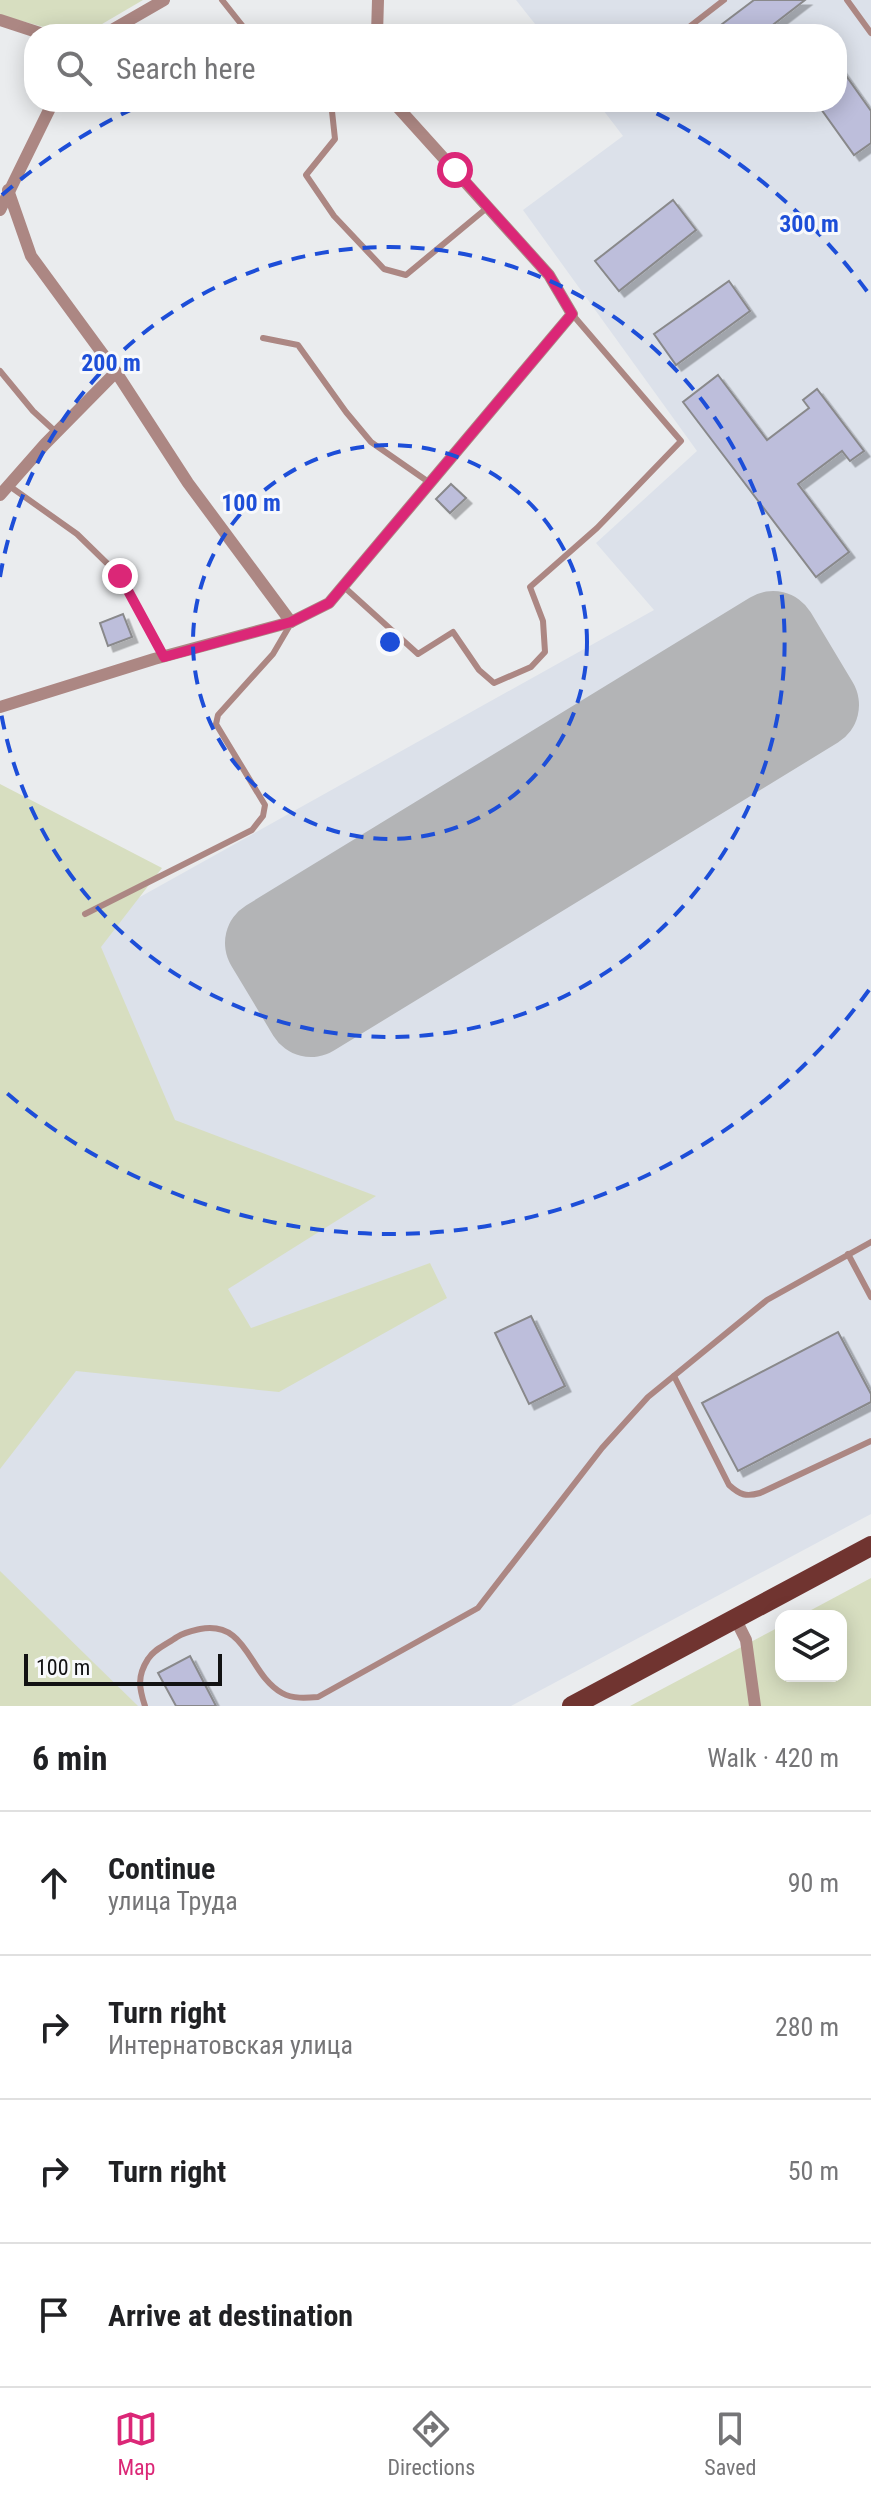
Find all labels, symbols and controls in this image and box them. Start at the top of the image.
search box [24,24,847,112]
icon: search [52,46,96,90]
text: Search here [116,51,256,86]
route start [437,152,473,188]
text: 300 m [779,210,839,238]
text: 200 m [81,349,141,377]
text: 100 m [221,489,281,517]
route end [102,558,138,594]
centre of rings [376,628,404,656]
map controls [775,1610,847,1682]
button: layers [775,1610,847,1682]
scale bar [24,1650,222,1686]
text: 100 m [36,1655,90,1680]
text: 6 min [32,1738,108,1778]
text: Walk · 420 m [707,1743,839,1773]
text: Continue [108,1851,215,1886]
icon: ahead [32,1861,76,1905]
text: 90 m [788,1868,839,1898]
text: улица Труда [108,1886,238,1916]
text: Turn right [108,1995,226,2030]
icon: right [32,2005,76,2049]
text: 280 m [775,2012,839,2042]
text: Интернатовская улица [108,2030,353,2060]
icon: right [32,2149,76,2193]
text: Turn right [108,2154,226,2189]
text: 50 m [788,2156,839,2186]
icon: arrive [32,2293,76,2337]
text: Arrive at destination [108,2298,353,2333]
tab: Map [114,2407,158,2480]
tab: Directions [387,2407,475,2480]
tab: Saved [704,2407,757,2480]

